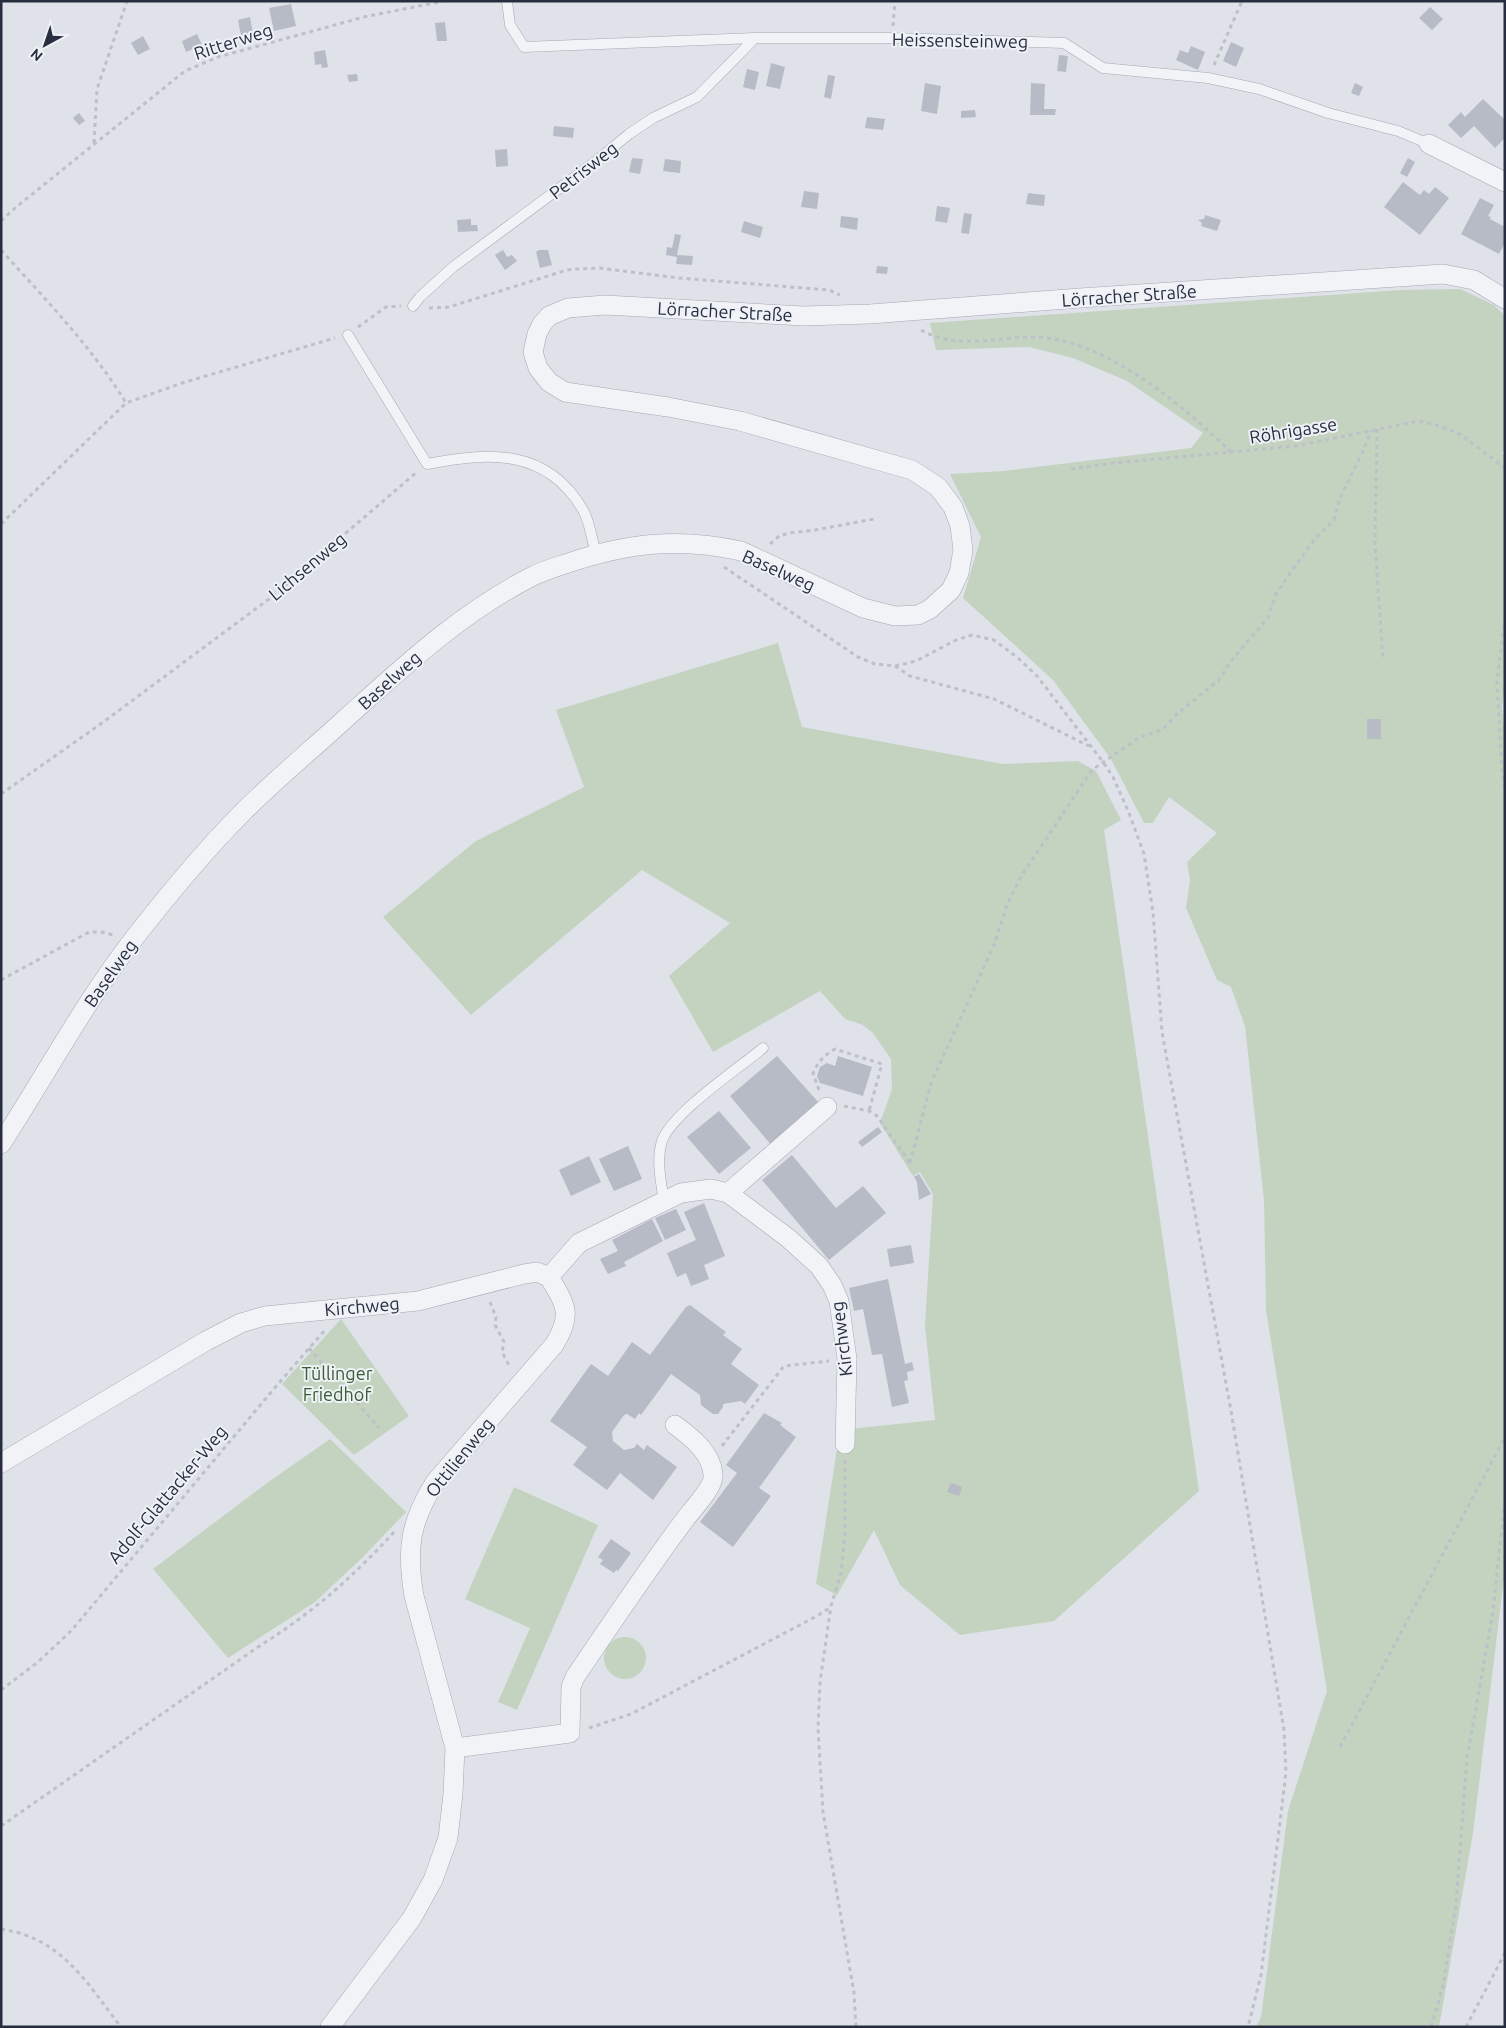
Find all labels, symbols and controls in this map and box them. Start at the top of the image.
street label: Ritterweg [191,19,275,63]
north arrow [20,20,70,70]
street label: Heissensteinweg [892,29,1028,51]
text: N [27,45,46,64]
street label: Petrisweg [545,137,621,203]
street label: Lörracher Straße [1061,280,1197,310]
street label: Lörracher Straße [657,297,793,325]
street label: Röhrigasse [1248,413,1338,447]
street label: Lichsenweg [264,528,350,604]
street label: Baselweg [740,545,818,595]
street label: Baselweg [354,647,424,713]
street label: Baselweg [80,936,140,1010]
street label: Kirchweg [324,1293,400,1319]
street label: Kirchweg [826,1300,856,1378]
park label: Tüllinger Friedhof [302,1363,373,1404]
street label: Ottilienweg [421,1413,497,1501]
street label: Adolf-Glattacker-Weg [103,1421,231,1567]

